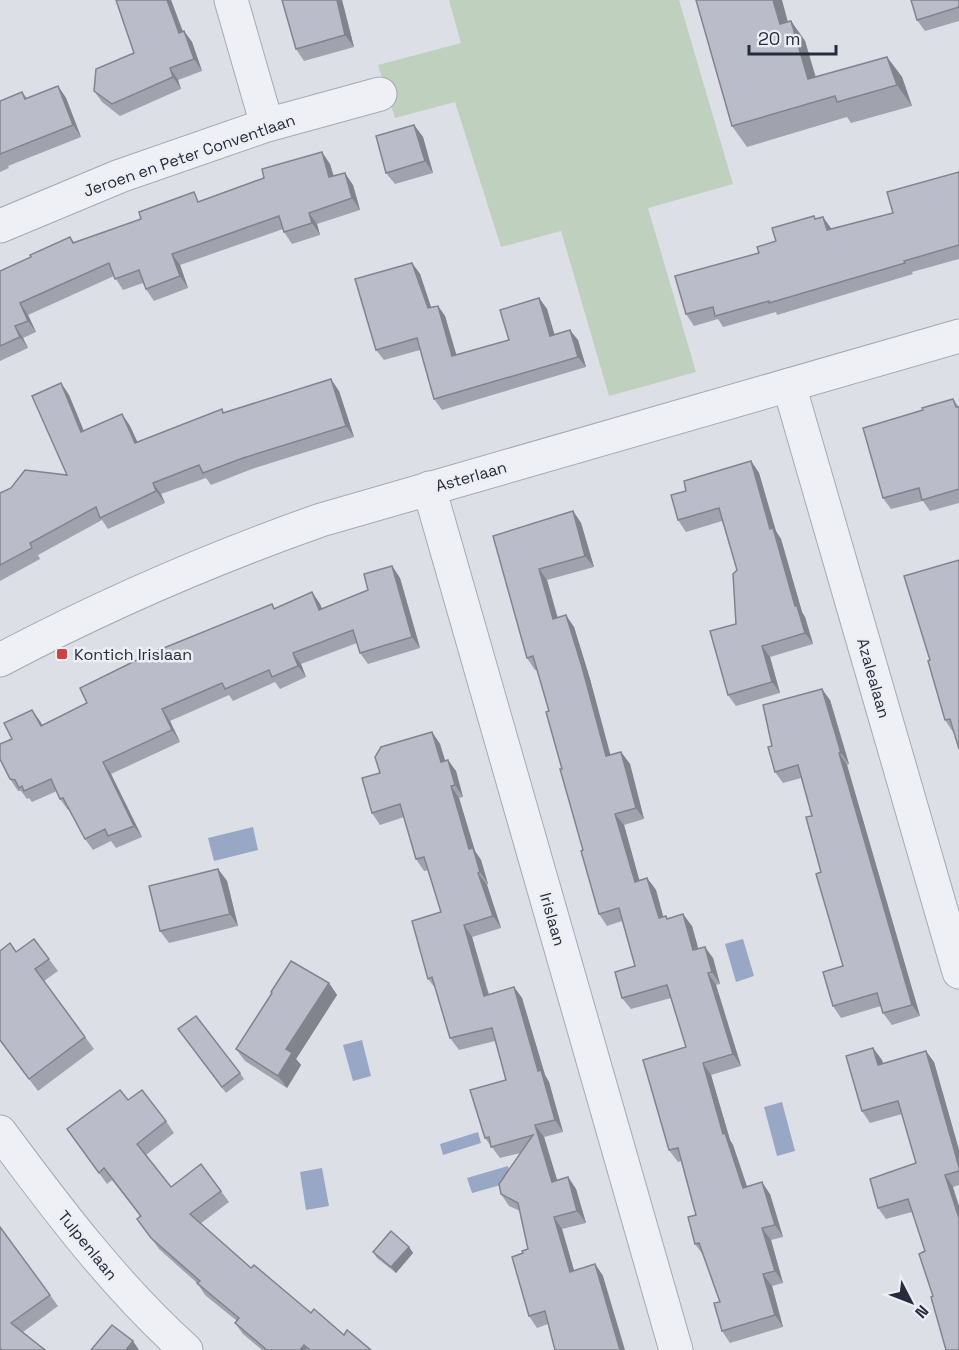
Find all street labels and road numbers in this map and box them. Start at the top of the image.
street label: Jeroen en Peter Conventlaan [80,109,298,202]
street label: Asterlaan [433,456,509,497]
street label: Azalealaan [852,636,895,721]
street label: Irislaan [535,890,570,948]
street label: Tulpenlaan [53,1206,122,1284]

